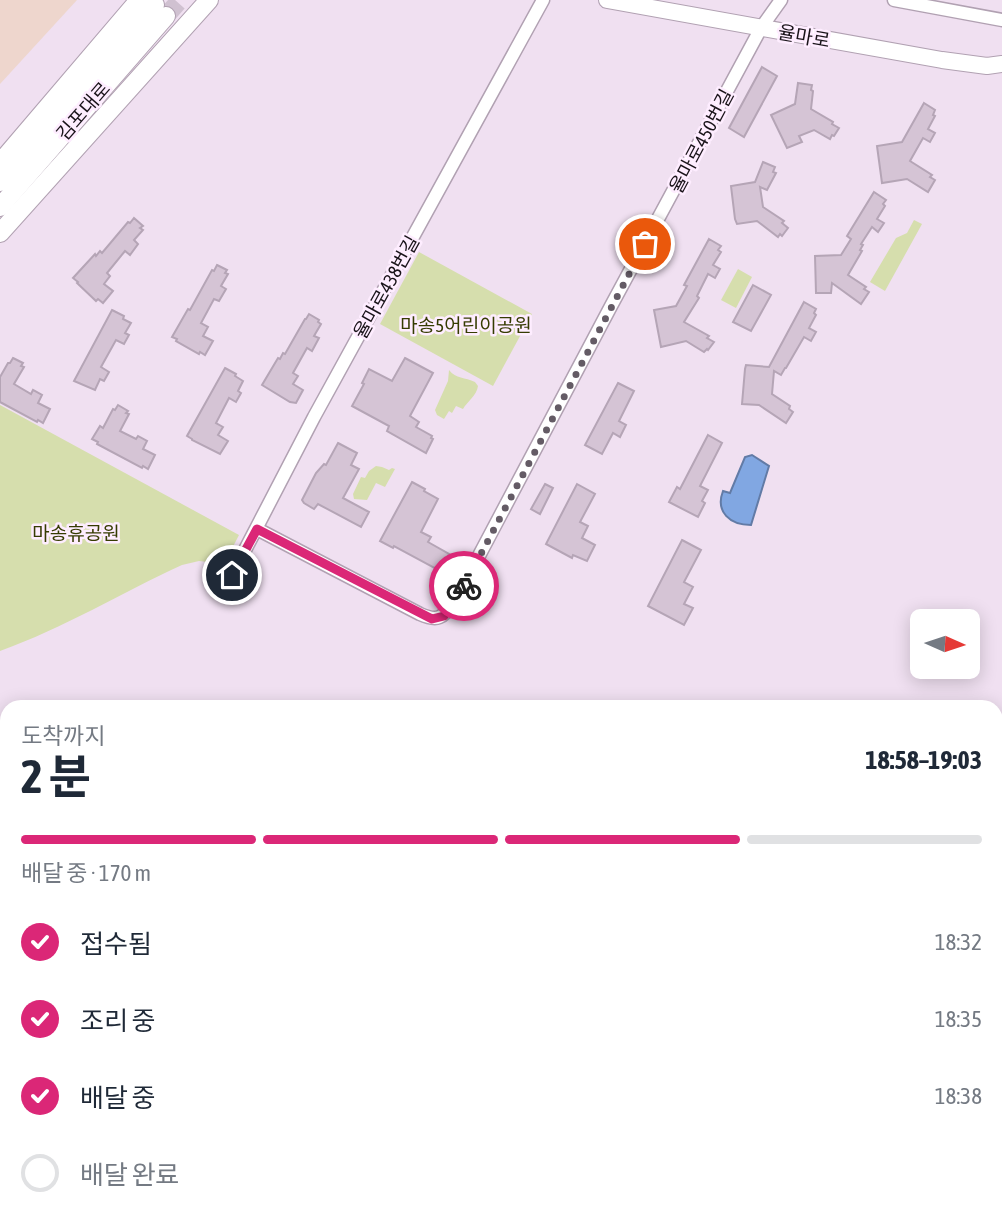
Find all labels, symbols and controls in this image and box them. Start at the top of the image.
street label: 율마로 [776,21,832,51]
street label: 김포대로 [52,77,114,145]
street label: 율마로450번길 [664,85,738,197]
pin [615,214,675,274]
icon: bag [626,225,664,263]
street label: 율마로438번길 [349,232,423,342]
park label: 마송5어린이공원 [400,314,532,336]
park label: 마송휴공원 [32,522,120,544]
pin [202,545,262,605]
courier [429,551,499,621]
icon: home [213,556,251,594]
icon: bike [445,567,483,605]
north arrow [910,609,980,679]
map controls [910,609,980,679]
text: 도착까지 [21,723,106,749]
text: 18:58–19:03 [865,745,982,775]
text: 2 분 [21,750,91,803]
text: 배달 중 · 170 m [21,860,151,886]
icon: check [21,923,59,961]
text: 접수됨 [80,929,152,959]
text: 18:32 [935,929,982,955]
icon: check [21,1000,59,1038]
text: 조리 중 [80,1006,155,1036]
text: 18:35 [935,1006,982,1032]
icon: check [21,1077,59,1115]
text: 배달 중 [80,1083,155,1113]
text: 18:38 [935,1083,982,1109]
text: 배달 완료 [80,1160,179,1190]

